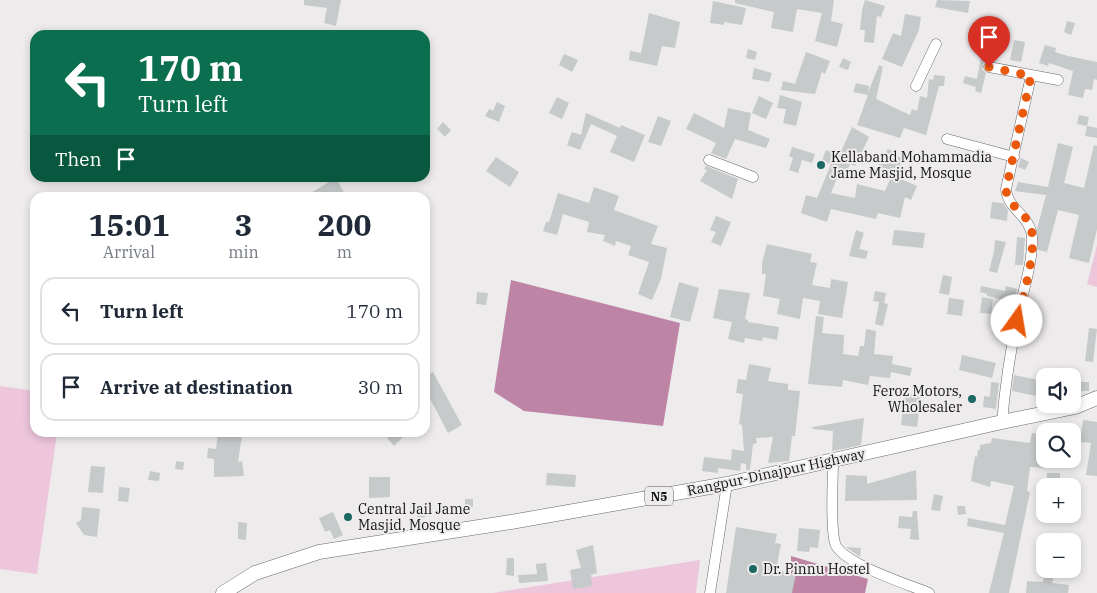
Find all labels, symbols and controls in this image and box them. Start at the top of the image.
pin [968,16,1010,67]
icon: arrive [975,23,1003,51]
text: 170 m [138,45,243,91]
icon: left [55,50,120,115]
text: Turn left [138,89,228,118]
icon: arrive [112,145,140,173]
text: Then [55,147,102,171]
place label: Kellaband Mohammadia Jame Masjid, Mosque [831,148,993,182]
marker: Kellaband Mohammadia Jame Masjid, Mosque [815,159,827,171]
text: 15:01 [89,205,170,244]
text: 3 [235,205,253,244]
text: 200 [317,205,371,244]
text: Arrival [103,242,155,262]
text: min [228,242,259,262]
text: m [337,242,352,262]
position arrow [990,294,1042,346]
icon: left [57,297,85,325]
text: Turn left [100,299,183,323]
text: 170 m [346,299,403,323]
map controls [1036,368,1081,578]
button: sound [1036,368,1081,413]
icon: arrive [57,373,85,401]
text: Arrive at destination [100,375,293,399]
text: 30 m [358,375,403,399]
place label: Feroz Motors, Wholesaler [873,382,963,416]
marker: Feroz Motors, Wholesaler [966,393,978,405]
button: search [1036,423,1081,468]
street label: Rangpur-Dinajpur Highway [685,444,867,500]
button: + [1036,478,1081,523]
road number: N5 [645,486,673,506]
place label: Central Jail Jame Masjid, Mosque [358,500,470,534]
marker: Central Jail Jame Masjid, Mosque [342,511,354,523]
button: − [1036,533,1081,578]
place label: Dr. Pinnu Hostel [763,560,870,578]
marker: Dr. Pinnu Hostel [747,563,759,575]

